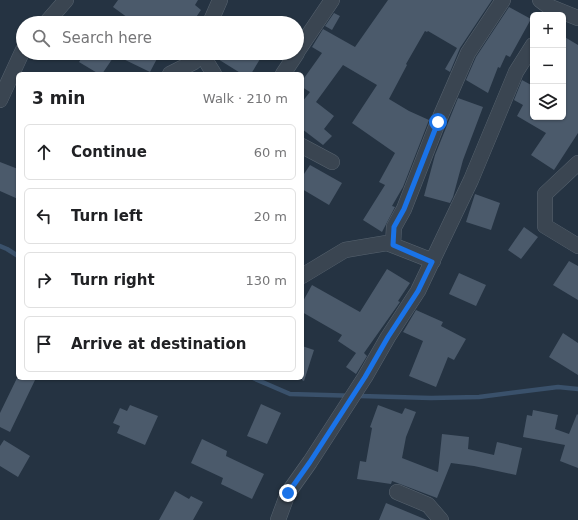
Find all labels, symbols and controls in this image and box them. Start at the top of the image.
map controls [530,12,566,120]
button: + [530,12,566,48]
search box [16,16,304,60]
icon: search [30,27,52,49]
text: Search here [62,29,152,47]
button: − [530,48,566,84]
button: layers [530,84,566,120]
text: 3 min [32,88,85,108]
text: Walk · 210 m [203,91,288,106]
route start [429,113,447,131]
icon: ahead [33,141,55,163]
text: Continue [71,143,147,161]
text: 60 m [254,145,287,160]
icon: left [33,205,55,227]
text: Turn left [71,207,143,225]
text: 20 m [254,209,287,224]
icon: right [33,269,55,291]
text: Turn right [71,271,155,289]
text: 130 m [245,273,287,288]
icon: arrive [33,333,55,355]
text: Arrive at destination [71,335,246,353]
route end [279,484,297,502]

